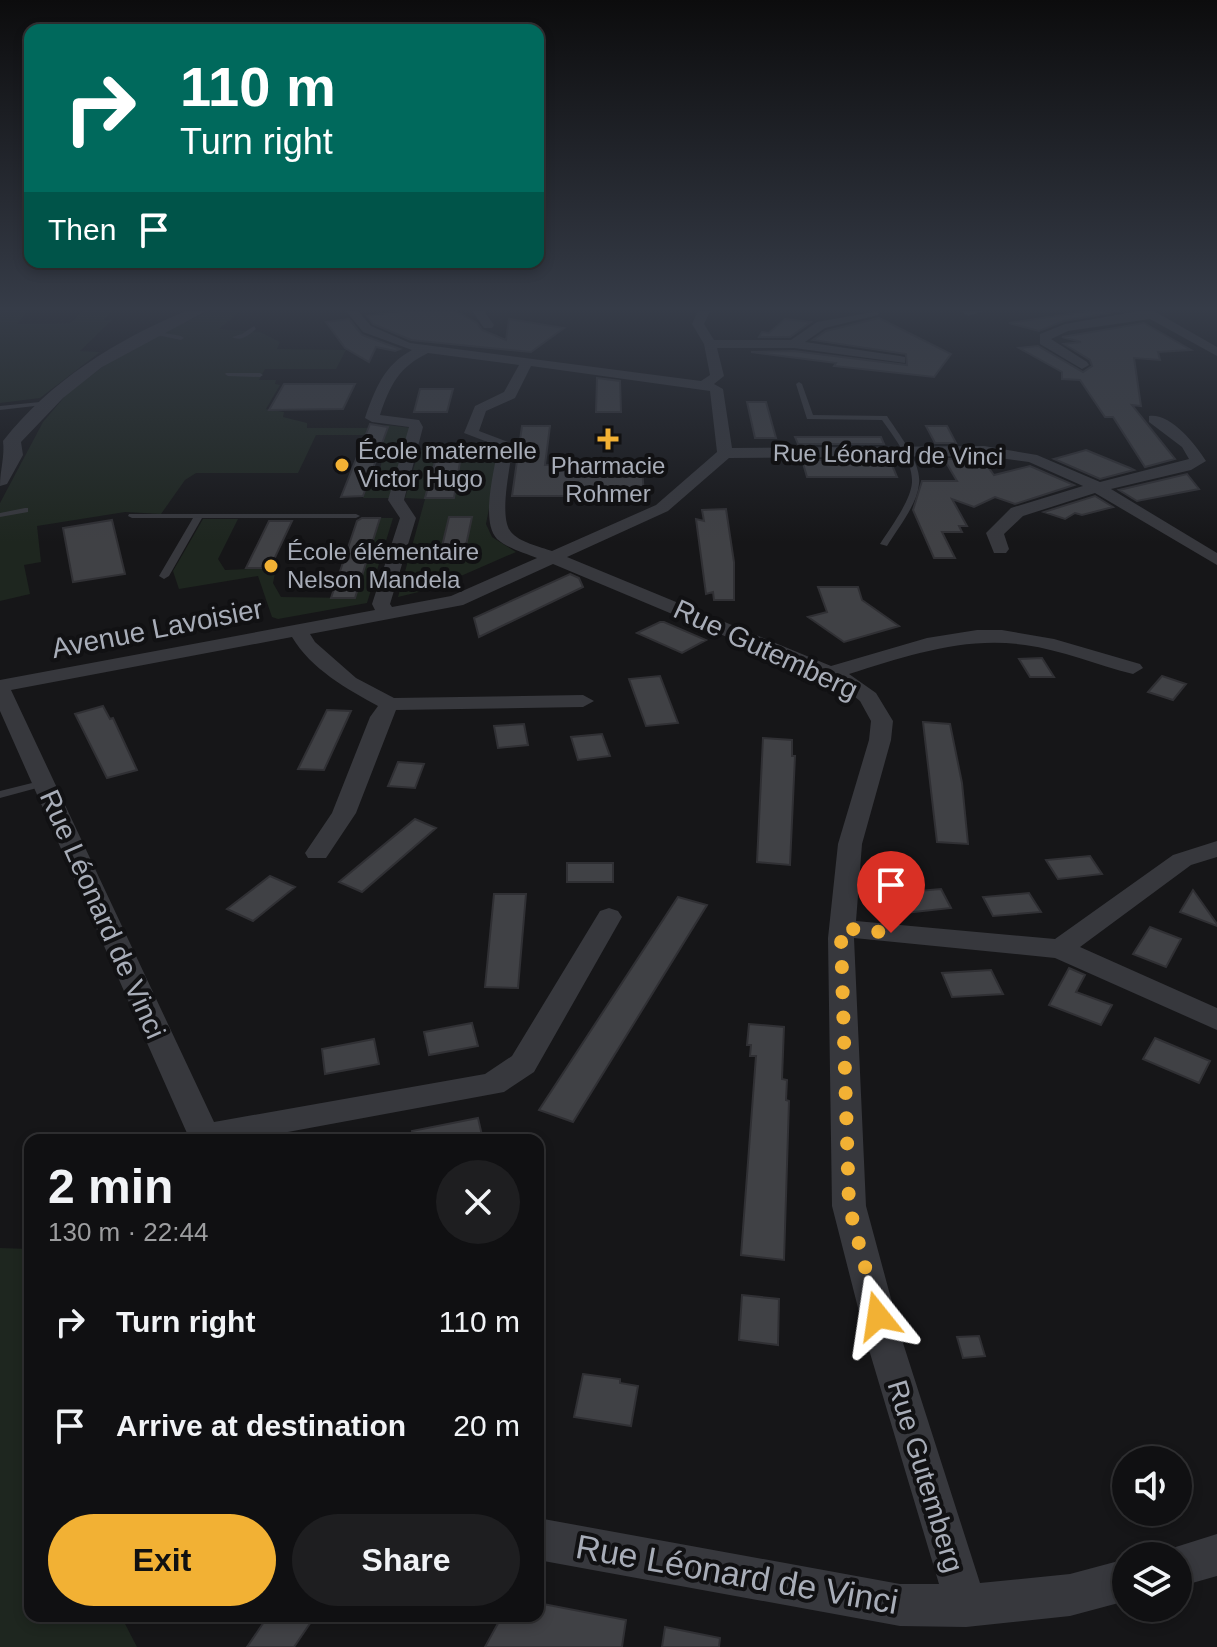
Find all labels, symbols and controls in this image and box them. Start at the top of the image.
text: 110 m [180,55,336,118]
icon: right [48,56,152,160]
text: Turn right [180,121,333,162]
icon: arrive [132,208,176,252]
text: Then [48,213,116,246]
marker: Pharmacie Rohmer [599,430,617,448]
place label: École maternelle Victor Hugo [358,437,537,492]
street label: Rue Léonard de Vinci [773,439,1003,470]
place label: Pharmacie Rohmer [551,452,665,507]
marker: École maternelle Victor Hugo [333,456,351,474]
place label: École élémentaire Nelson Mandela [287,538,479,593]
marker: École élémentaire Nelson Mandela [262,557,280,575]
street label: Avenue Lavoisier [49,593,265,664]
street label: Rue Gutemberg [669,593,863,706]
street label: Rue Léonard de Vinci [34,785,171,1043]
pin [857,851,925,933]
icon: arrive [869,863,913,907]
text: 2 min [48,1160,173,1213]
button: close [436,1160,520,1244]
text: 130 m · 22:44 [48,1217,208,1247]
position arrow [836,1274,920,1358]
icon: right [48,1300,92,1344]
text: Turn right [116,1305,255,1338]
text: 110 m [439,1305,520,1338]
street label: Rue Gutemberg [882,1376,969,1576]
icon: arrive [48,1404,92,1448]
text: Arrive at destination [116,1409,406,1442]
text: 20 m [453,1409,520,1442]
map controls [1112,1446,1192,1622]
button: sound [1112,1446,1192,1526]
button: Exit [48,1514,276,1606]
button: Share [292,1514,520,1606]
street label: Rue Léonard de Vinci [573,1527,901,1621]
button: layers [1112,1542,1192,1622]

